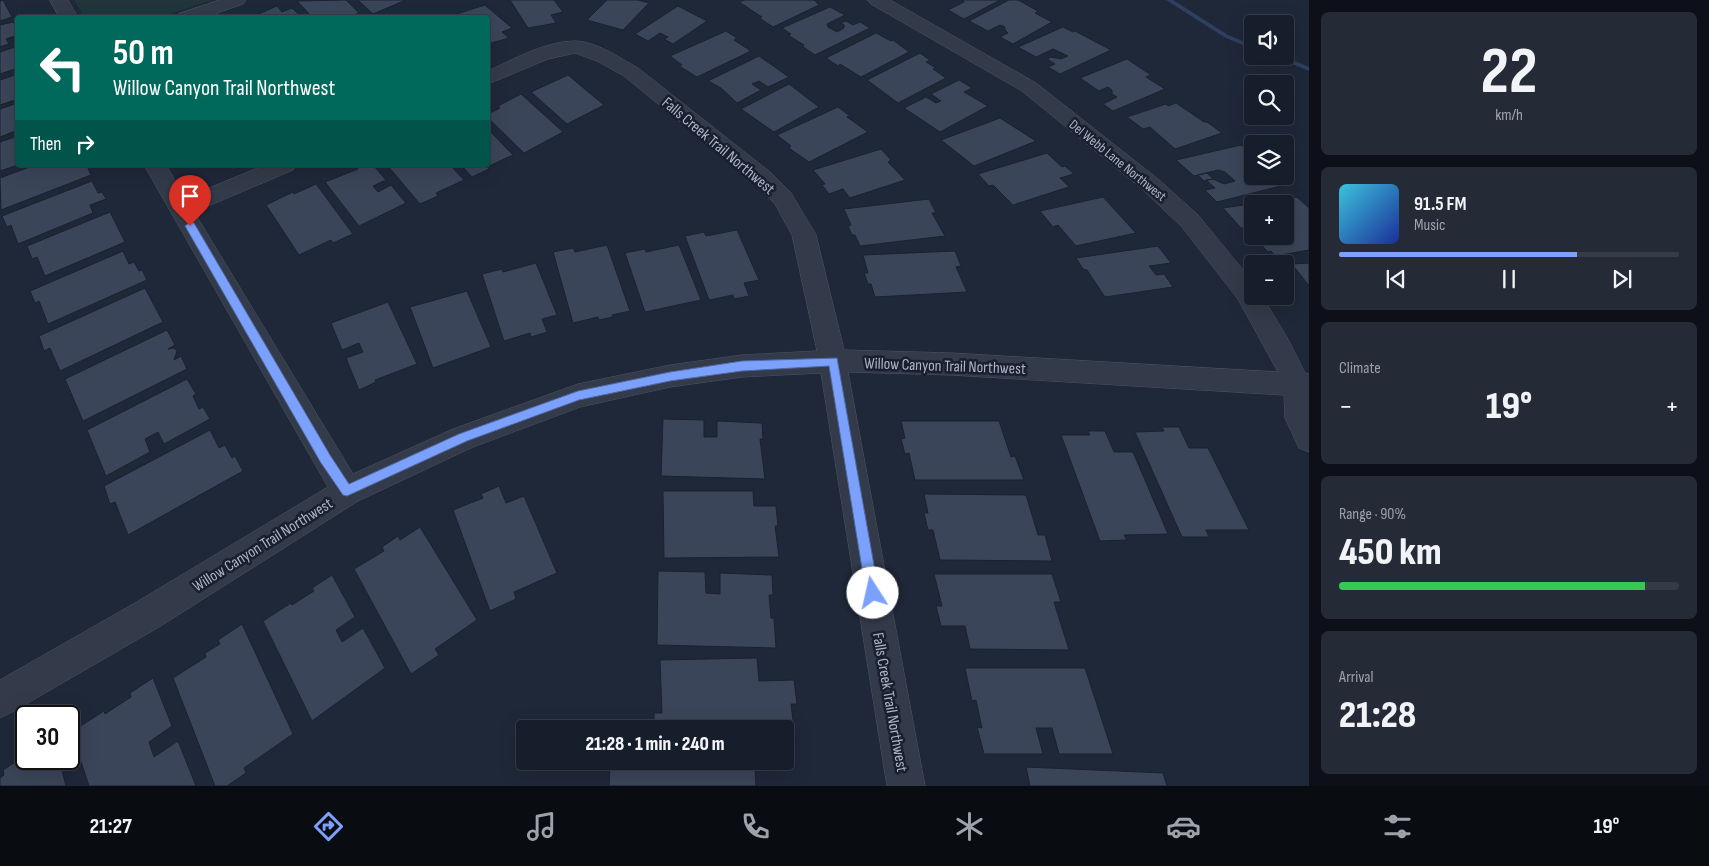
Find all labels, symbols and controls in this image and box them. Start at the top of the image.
map controls [1244,15,1294,305]
button: sound [1244,15,1294,65]
text: 50 m [113,32,174,75]
text: 22 [1481,34,1537,112]
icon: left [30,35,95,100]
text: Willow Canyon Trail Northwest [113,75,335,102]
button: search [1244,75,1294,125]
street label: Falls Creek Trail Northwest [658,93,778,199]
text: km/h [1495,106,1523,125]
street label: Del Webb Lane Northwest [1066,116,1170,205]
icon: right [71,130,99,158]
text: Then [30,133,61,156]
button: layers [1244,135,1294,185]
pin [169,175,211,226]
icon: arrive [176,182,204,210]
text: 91.5 FM [1414,193,1467,216]
button: + [1244,195,1294,245]
text: Music [1414,216,1445,235]
button: − [1244,255,1294,305]
icon: previous [1382,265,1410,293]
icon: pause [1495,265,1523,293]
icon: next [1608,265,1636,293]
street label: Willow Canyon Trail Northwest [864,354,1026,379]
text: Climate [1339,359,1381,378]
text: 19° [1486,384,1532,429]
text: − [1339,390,1353,423]
text: + [1665,390,1679,423]
street label: Willow Canyon Trail Northwest [189,494,336,596]
text: Range · 90% [1339,505,1406,524]
text: 450 km [1339,530,1442,575]
position arrow [846,566,898,618]
street label: Falls Creek Trail Northwest [868,631,911,774]
text: Arrival [1339,668,1373,687]
text: 21:28 [1339,693,1416,738]
speed limit sign: 30 [15,705,80,770]
text: 21:28 · 1 min · 240 m [586,733,725,756]
icon: directions [311,809,346,844]
icon: music [524,809,559,844]
icon: phone [738,809,773,844]
icon: climate [952,809,987,844]
icon: car [1166,809,1201,844]
icon: filters [1380,809,1415,844]
text: 21:27 [89,813,132,840]
text: 19° [1594,813,1620,840]

